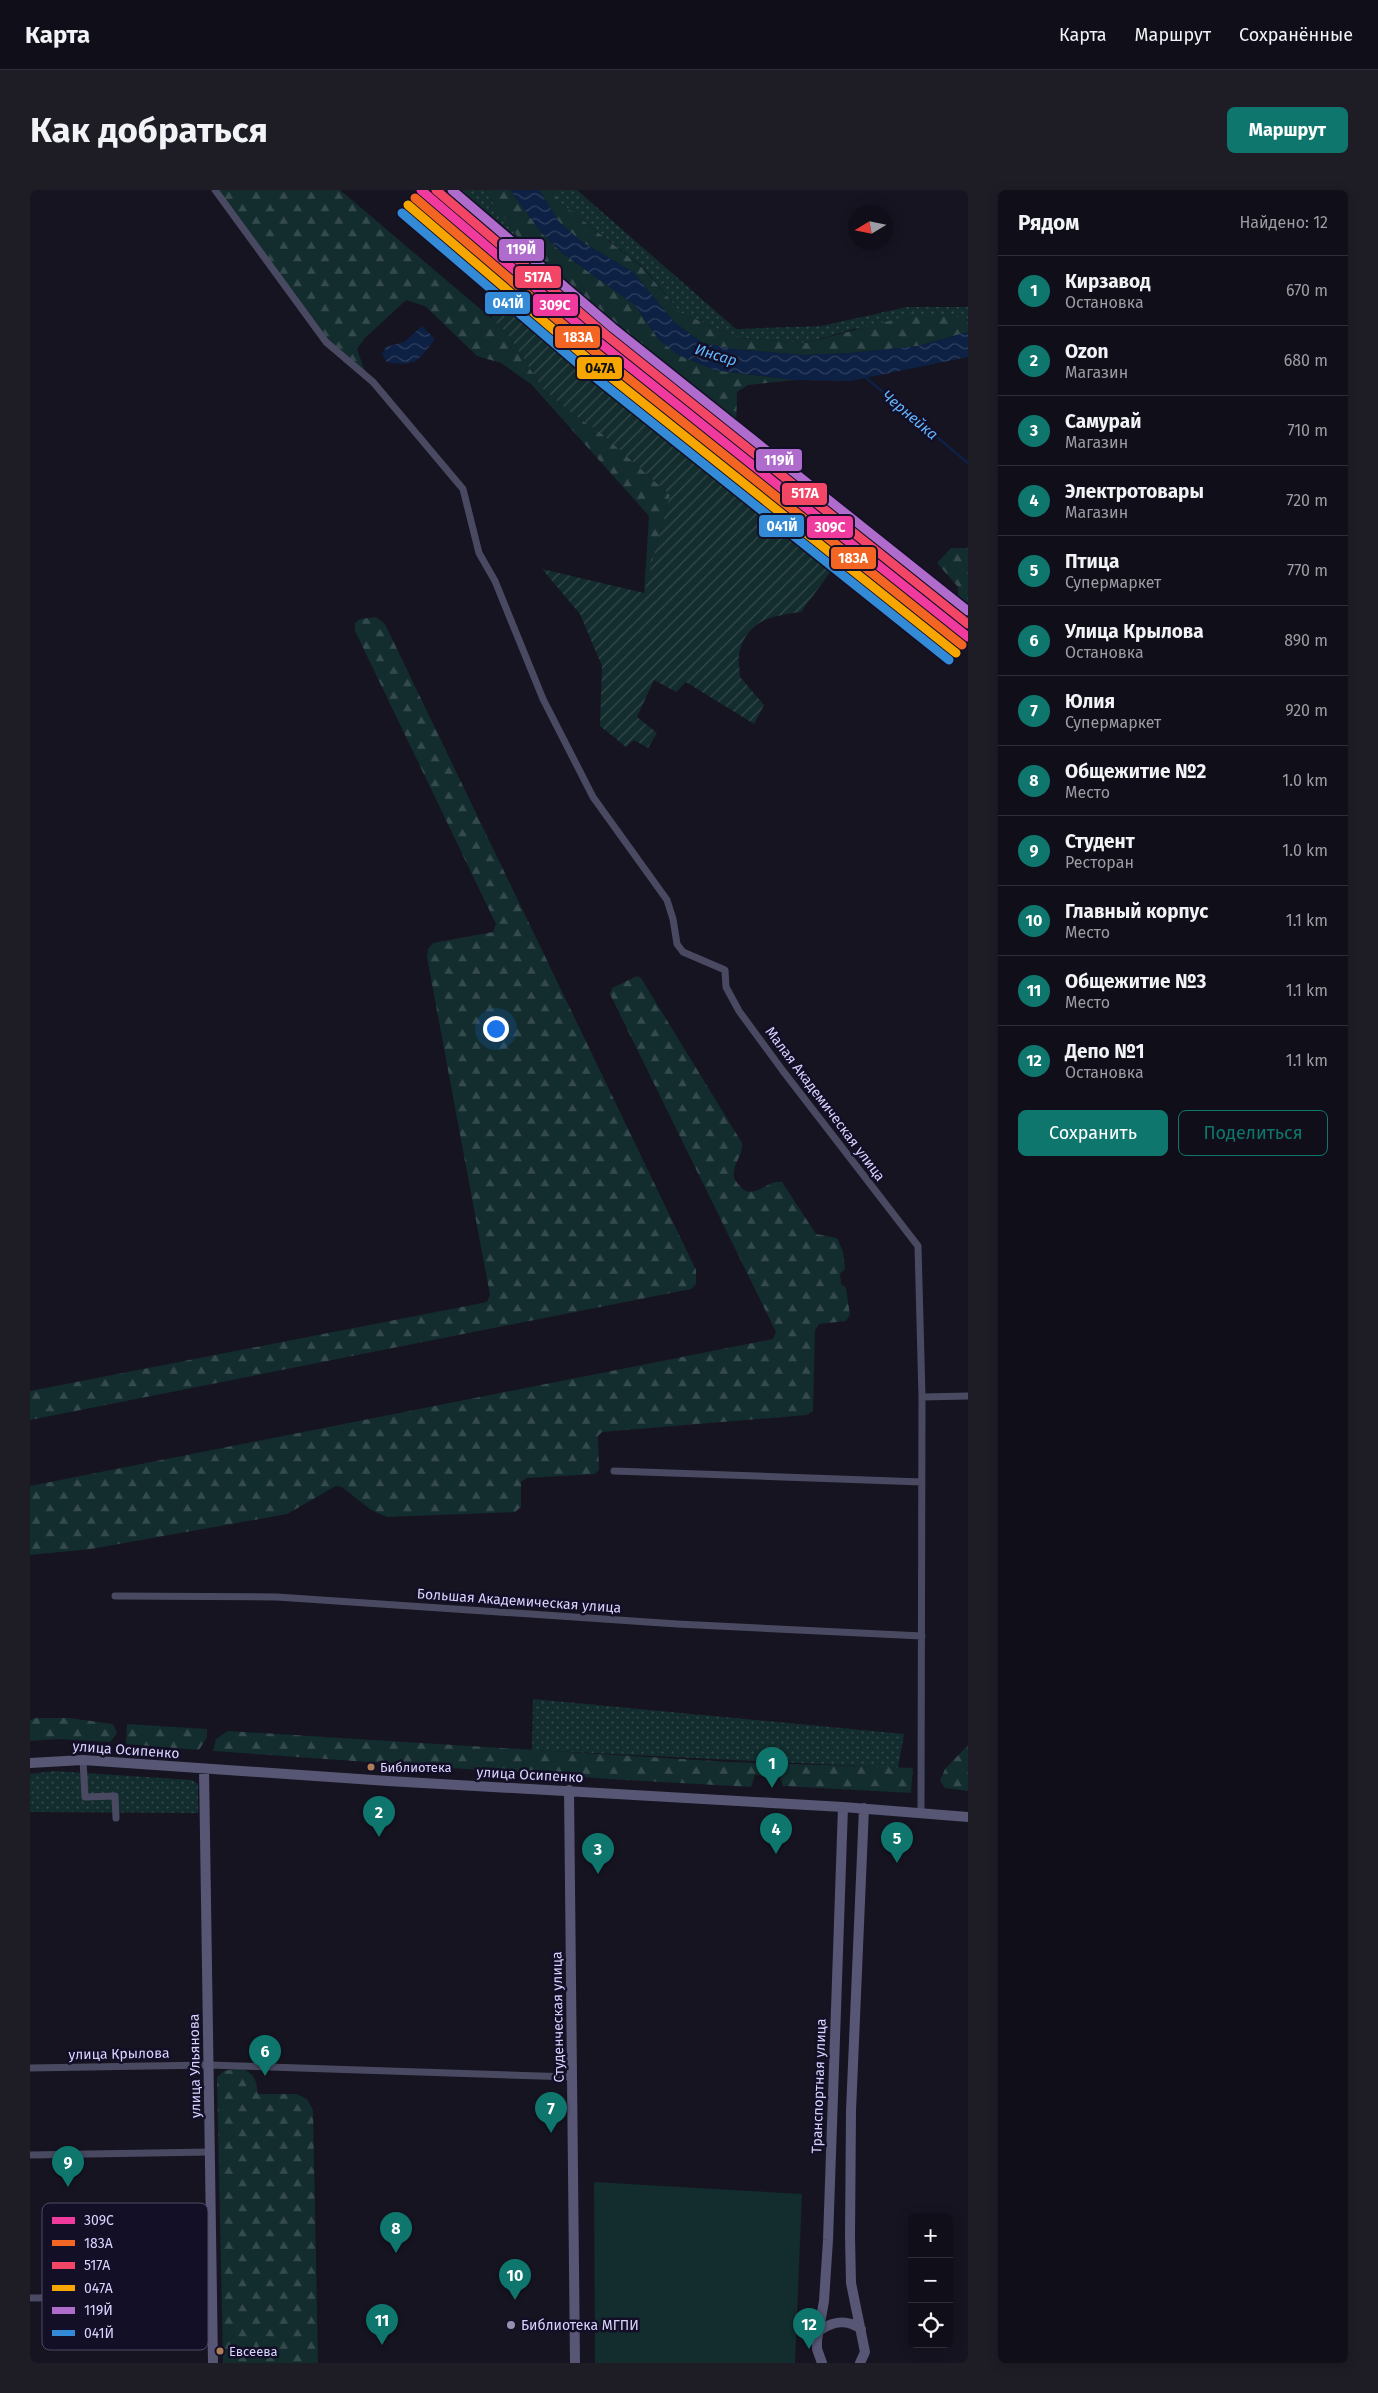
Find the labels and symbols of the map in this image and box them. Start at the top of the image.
north arrow [848,205,893,250]
line badge: 119Й [498,238,545,262]
text: 119Й [506,240,536,258]
line badge: 517А [514,265,562,289]
text: 517А [524,269,553,286]
line badge: 041Й [484,291,531,315]
line badge: 309С [532,293,579,317]
text: 041Й [493,294,523,312]
text: 309С [538,297,571,314]
line badge: 183А [554,325,601,349]
text: 183А [563,329,594,346]
water label: Инсар [693,340,739,370]
line badge: 047А [576,356,623,380]
text: 047А [585,360,616,377]
water label: Чернейка [878,387,942,443]
line badge: 119Й [755,448,803,472]
text: 119Й [764,451,794,469]
line badge: 517А [781,482,828,506]
text: 517А [791,485,820,502]
line badge: 041Й [758,514,805,538]
line badge: 309С [806,515,854,539]
text: 041Й [767,517,797,535]
text: 309С [813,519,846,536]
line badge: 183А [830,546,877,570]
text: 183А [838,550,869,567]
your location [483,1016,509,1042]
street label: Малая Академическая улица [761,1024,889,1184]
street label: Большая Академическая улица [416,1585,622,1617]
street label: улица Осипенко [72,1738,180,1762]
pin: 1 [756,1747,788,1788]
place label: Библиотека [380,1760,452,1775]
marker: Библиотека [366,1762,376,1772]
street label: улица Осипенко [476,1764,584,1786]
pin: 2 [363,1796,395,1837]
pin: 4 [760,1813,792,1854]
pin: 5 [881,1822,913,1863]
pin: 3 [582,1833,614,1874]
street label: Студенческая улица [548,1951,568,2083]
street label: улица Ульянова [186,2014,204,2118]
street label: Транспортная улица [808,2018,830,2154]
pin: 6 [249,2035,281,2076]
street label: улица Крылова [68,2045,170,2063]
pin: 7 [535,2092,567,2133]
pin: 9 [52,2146,84,2187]
legend [42,2203,208,2350]
text: 309С [84,2212,114,2229]
pin: 8 [380,2212,412,2253]
text: 183А [84,2235,113,2252]
text: 517А [84,2257,110,2274]
pin: 10 [499,2259,531,2300]
text: 047А [84,2280,113,2297]
text: 119Й [84,2302,113,2319]
pin: 11 [366,2304,398,2345]
pin: 12 [793,2308,825,2349]
place label: Библиотека МГПИ [521,2317,639,2334]
marker: Библиотека МГПИ [505,2319,517,2331]
text: 041Й [84,2325,114,2342]
place label: Евсеева [229,2344,278,2359]
marker: Евсеева [215,2346,225,2356]

